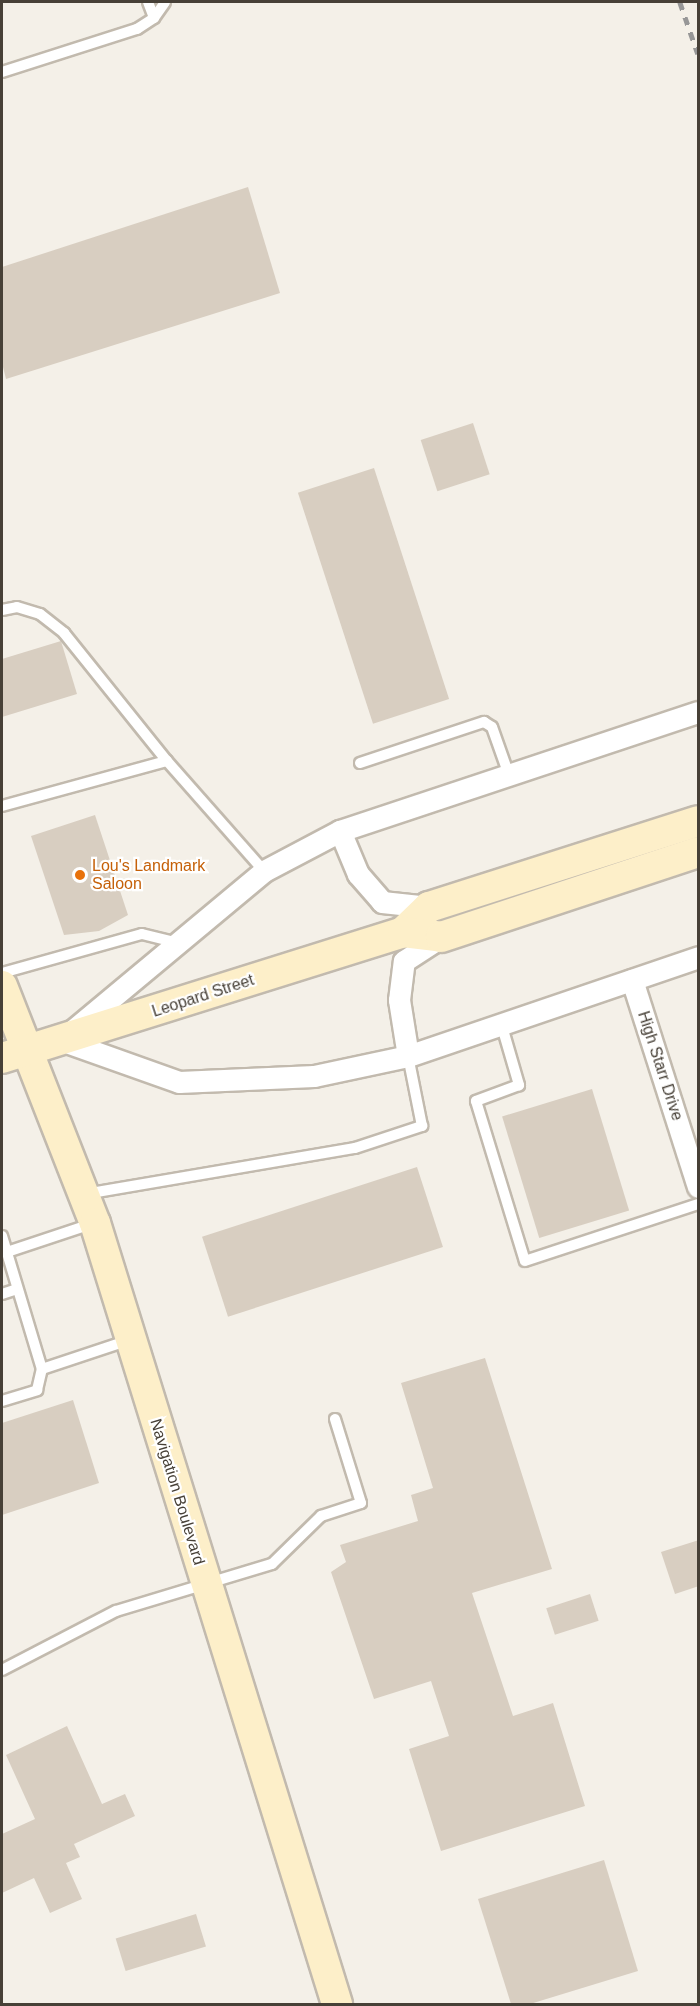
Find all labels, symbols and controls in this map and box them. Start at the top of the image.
place label: Lou's Landmark Saloon [92,856,205,894]
marker: Lou's Landmark Saloon [73,868,87,882]
street label: Leopard Street [150,971,256,1021]
street label: High Starr Drive [633,1009,687,1123]
street label: Navigation Boulevard [146,1416,208,1568]

